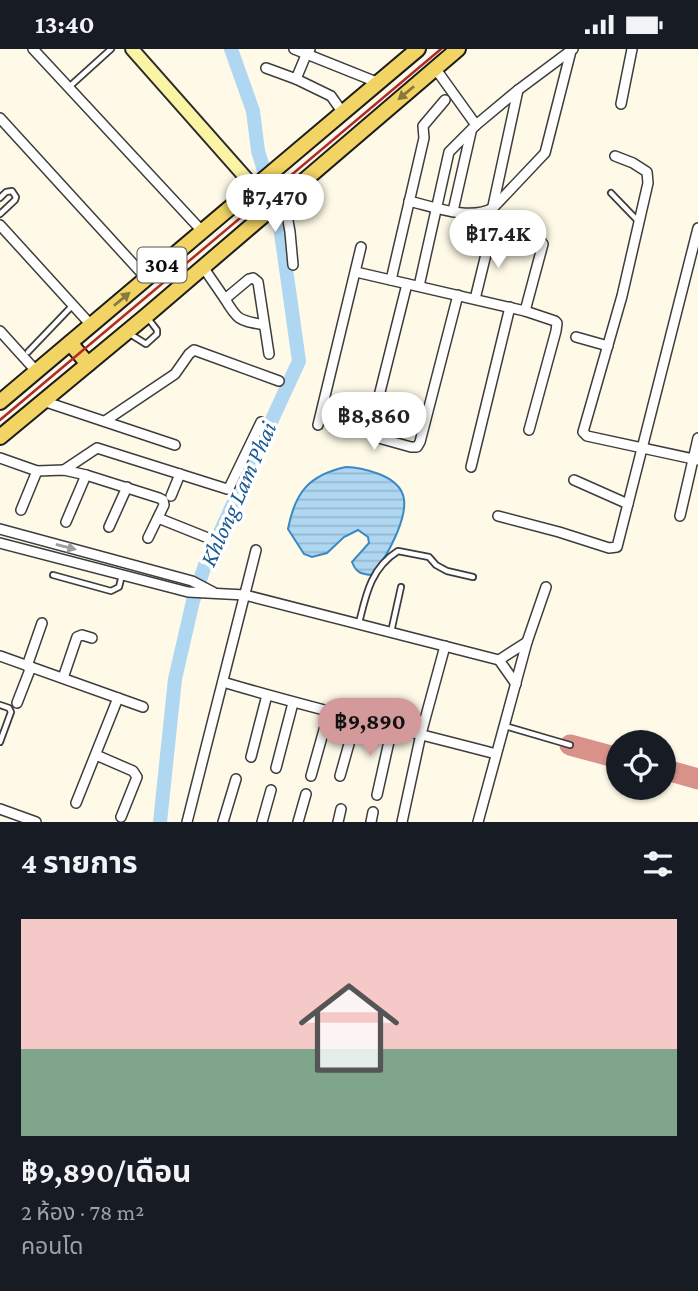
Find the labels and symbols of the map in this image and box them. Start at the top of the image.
one-way arrow [397,85,414,100]
pin: ฿7,470 [218,174,332,234]
pin: ฿17.4K [441,211,555,270]
road number: 304 [138,247,186,283]
one-way arrow [113,291,131,307]
pin: ฿8,860 [317,393,431,452]
water label: Khlong Lam Phai [194,417,282,570]
one-way arrow [55,542,77,553]
pin: ฿9,890 [313,699,427,758]

